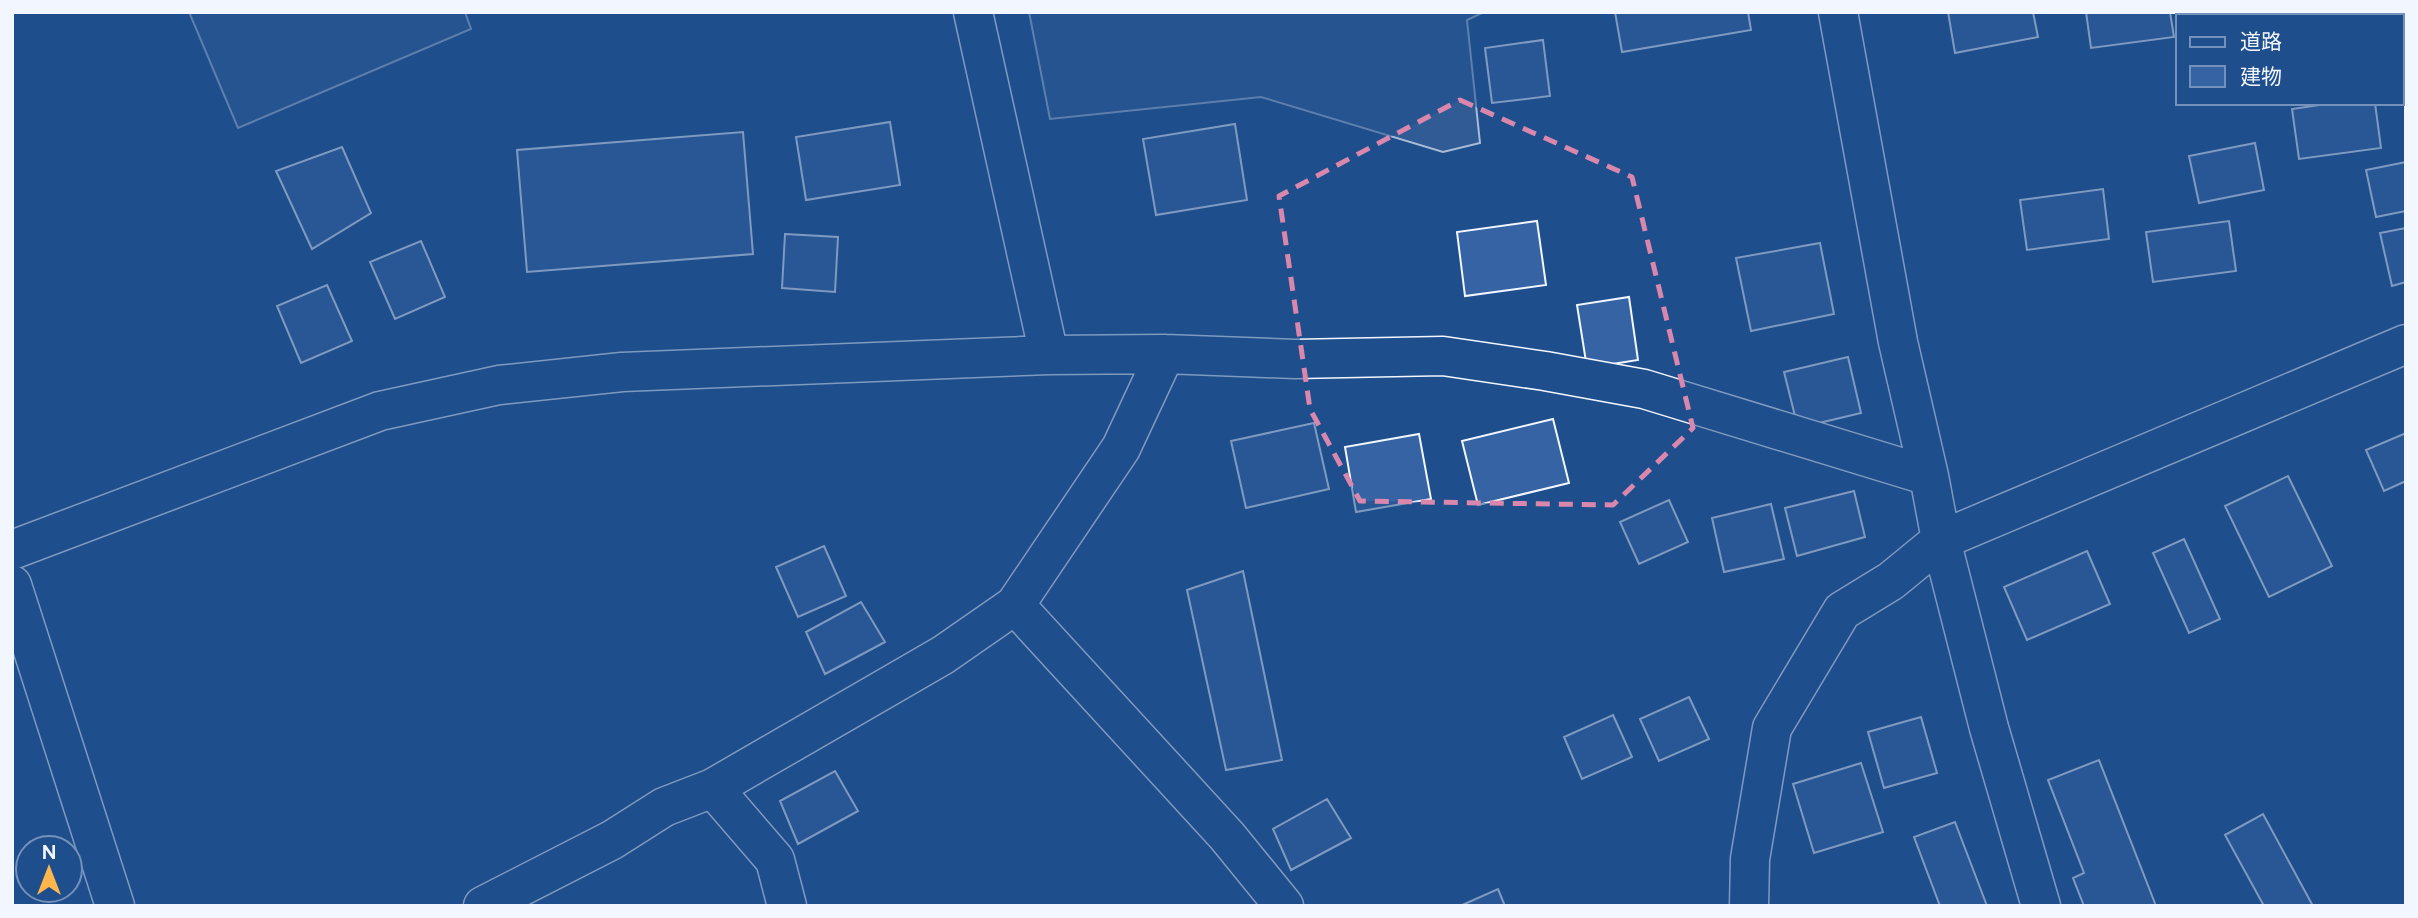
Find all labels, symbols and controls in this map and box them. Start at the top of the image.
legend [2176,14,2404,105]
text: 道路 [2240,29,2282,54]
text: 建物 [2240,64,2282,89]
north arrow [14,834,84,904]
text: N [42,841,56,864]

